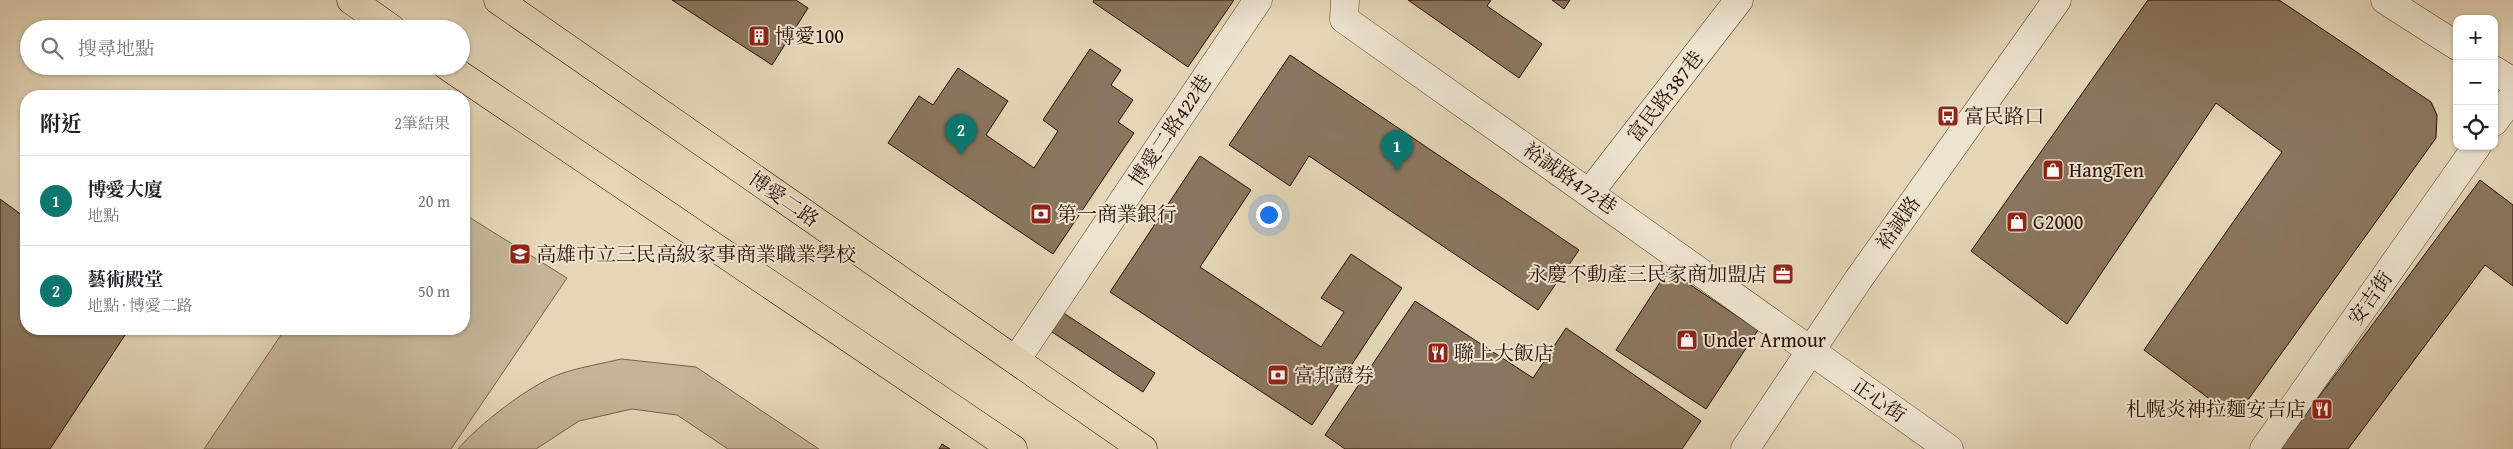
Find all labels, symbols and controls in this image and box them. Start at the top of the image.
map controls [2453,15,2498,150]
button: + [2453,15,2498,60]
search box [20,20,470,75]
place label: 博愛100 [775,21,844,50]
building icon: 博愛100 [747,24,771,48]
icon: search [38,34,66,62]
text: 搜尋地點 [78,34,154,62]
street label: 富民路387巷 [1620,44,1710,148]
button: − [2453,60,2498,105]
street label: 博愛二路422巷 [1122,68,1218,191]
place label: 富民路口 [1964,101,2044,130]
bus stop icon: 富民路口 [1936,104,1960,128]
button: locate [2453,105,2498,150]
text: 附近 [40,108,82,139]
text: 2筆結果 [394,111,450,135]
pin: 2 [945,114,977,155]
pin: 1 [1381,130,1413,171]
street label: 裕誠路472巷 [1517,134,1623,221]
place label: HangTen [2069,155,2144,184]
shop icon: HangTen [2041,158,2065,182]
street label: 博愛二路 [743,164,825,233]
text: 博愛大廈 [87,175,163,203]
text: 1 [52,189,60,213]
text: 20 m [418,189,450,213]
street label: 裕誠路 [1869,190,1927,256]
place label: 第一商業銀行 [1057,199,1177,228]
bank icon: 第一商業銀行 [1029,202,1053,226]
your location [1256,202,1282,228]
text: 地點 [87,203,119,227]
place label: G2000 [2033,207,2083,236]
shop icon: G2000 [2005,210,2029,234]
place label: 高雄市立三民高級家事商業職業學校 [536,239,856,268]
school or university icon: 高雄市立三民高級家事商業職業學校 [508,242,532,266]
place label: 永慶不動產三民家商加盟店 [1527,259,1767,288]
office icon: 永慶不動產三民家商加盟店 [1771,262,1795,286]
text: 藝術殿堂 [87,265,163,293]
street label: 安吉街 [2341,265,2399,331]
text: 2 [52,279,60,303]
text: 50 m [418,279,450,303]
text: 地點 · 博愛二路 [87,293,193,317]
place label: Under Armour [1703,325,1826,354]
shop icon: Under Armour [1675,328,1699,352]
place label: 聯上大飯店 [1454,338,1554,367]
restaurant icon: 聯上大飯店 [1426,341,1450,365]
place label: 富邦證券 [1294,360,1374,389]
bank icon: 富邦證券 [1266,363,1290,387]
street label: 正心街 [1846,371,1912,429]
place label: 札幌炎神拉麵安吉店 [2126,394,2306,423]
restaurant icon: 札幌炎神拉麵安吉店 [2310,397,2334,421]

